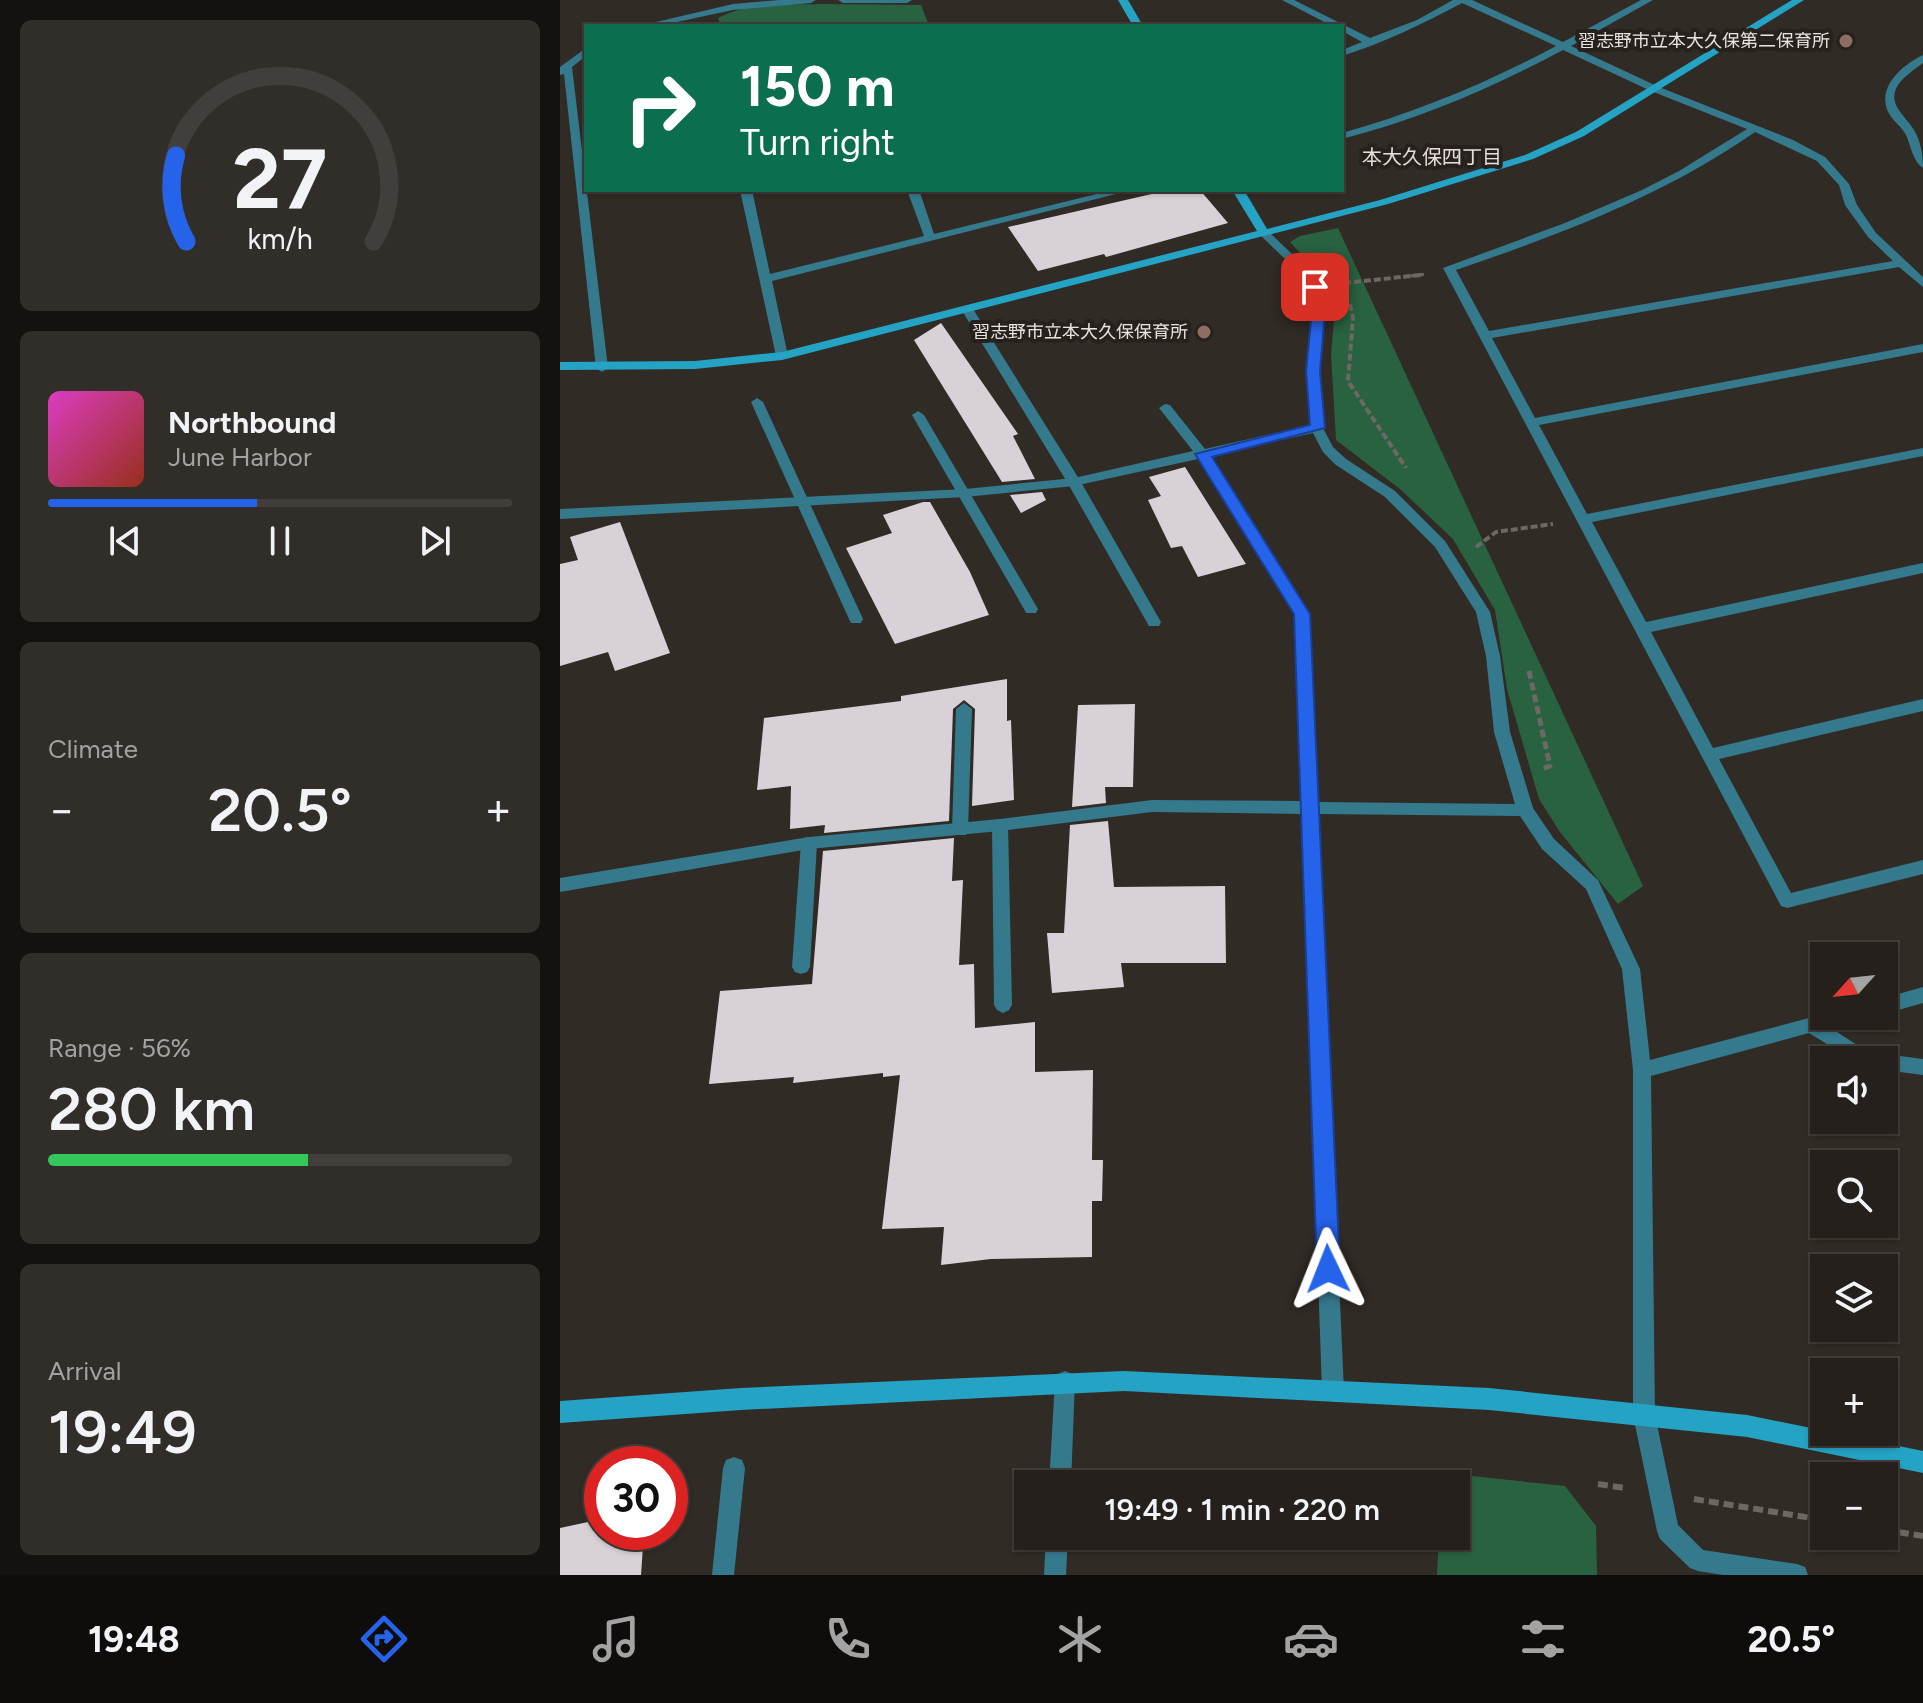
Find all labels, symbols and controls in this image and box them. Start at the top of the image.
place label: 習志野市立本大久保第二保育所 [1578,30,1830,52]
marker: 習志野市立本大久保第二保育所 [1837,32,1855,50]
text: 150 m [740,53,895,120]
icon: right [608,56,712,160]
text: Turn right [740,121,895,164]
text: 27 [233,128,327,228]
district label: 本大久保四丁目 [1362,145,1502,169]
text: km/h [247,222,313,256]
pin [1281,253,1349,321]
icon: arrive [1293,265,1337,309]
place label: 習志野市立本大久保保育所 [972,321,1188,343]
marker: 習志野市立本大久保保育所 [1195,323,1213,341]
text: Northbound [168,404,336,441]
text: June Harbor [168,441,312,473]
icon: previous [103,519,147,563]
icon: pause [258,519,302,563]
icon: next [413,519,457,563]
text: Climate [48,733,138,765]
text: 20.5° [208,774,352,846]
text: − [48,783,75,836]
text: + [485,783,512,836]
north arrow [1810,942,1898,1030]
map controls [1810,942,1898,1550]
text: Range · 56% [48,1032,191,1064]
button: sound [1810,1046,1898,1134]
text: 280 km [48,1073,255,1145]
button: search [1810,1150,1898,1238]
position arrow [1286,1227,1370,1311]
button: layers [1810,1254,1898,1342]
text: Arrival [48,1355,121,1387]
button: + [1810,1358,1898,1446]
text: 19:49 [48,1396,197,1468]
speed limit sign: 30 [584,1446,688,1550]
button: − [1810,1462,1898,1550]
text: 19:49 · 1 min · 220 m [1104,1491,1380,1528]
icon: directions [356,1611,412,1667]
icon: music [588,1611,644,1667]
icon: phone [820,1611,876,1667]
icon: climate [1052,1611,1108,1667]
icon: car [1283,1611,1339,1667]
icon: filters [1515,1611,1571,1667]
text: 19:48 [88,1618,180,1661]
text: 20.5° [1747,1618,1835,1661]

